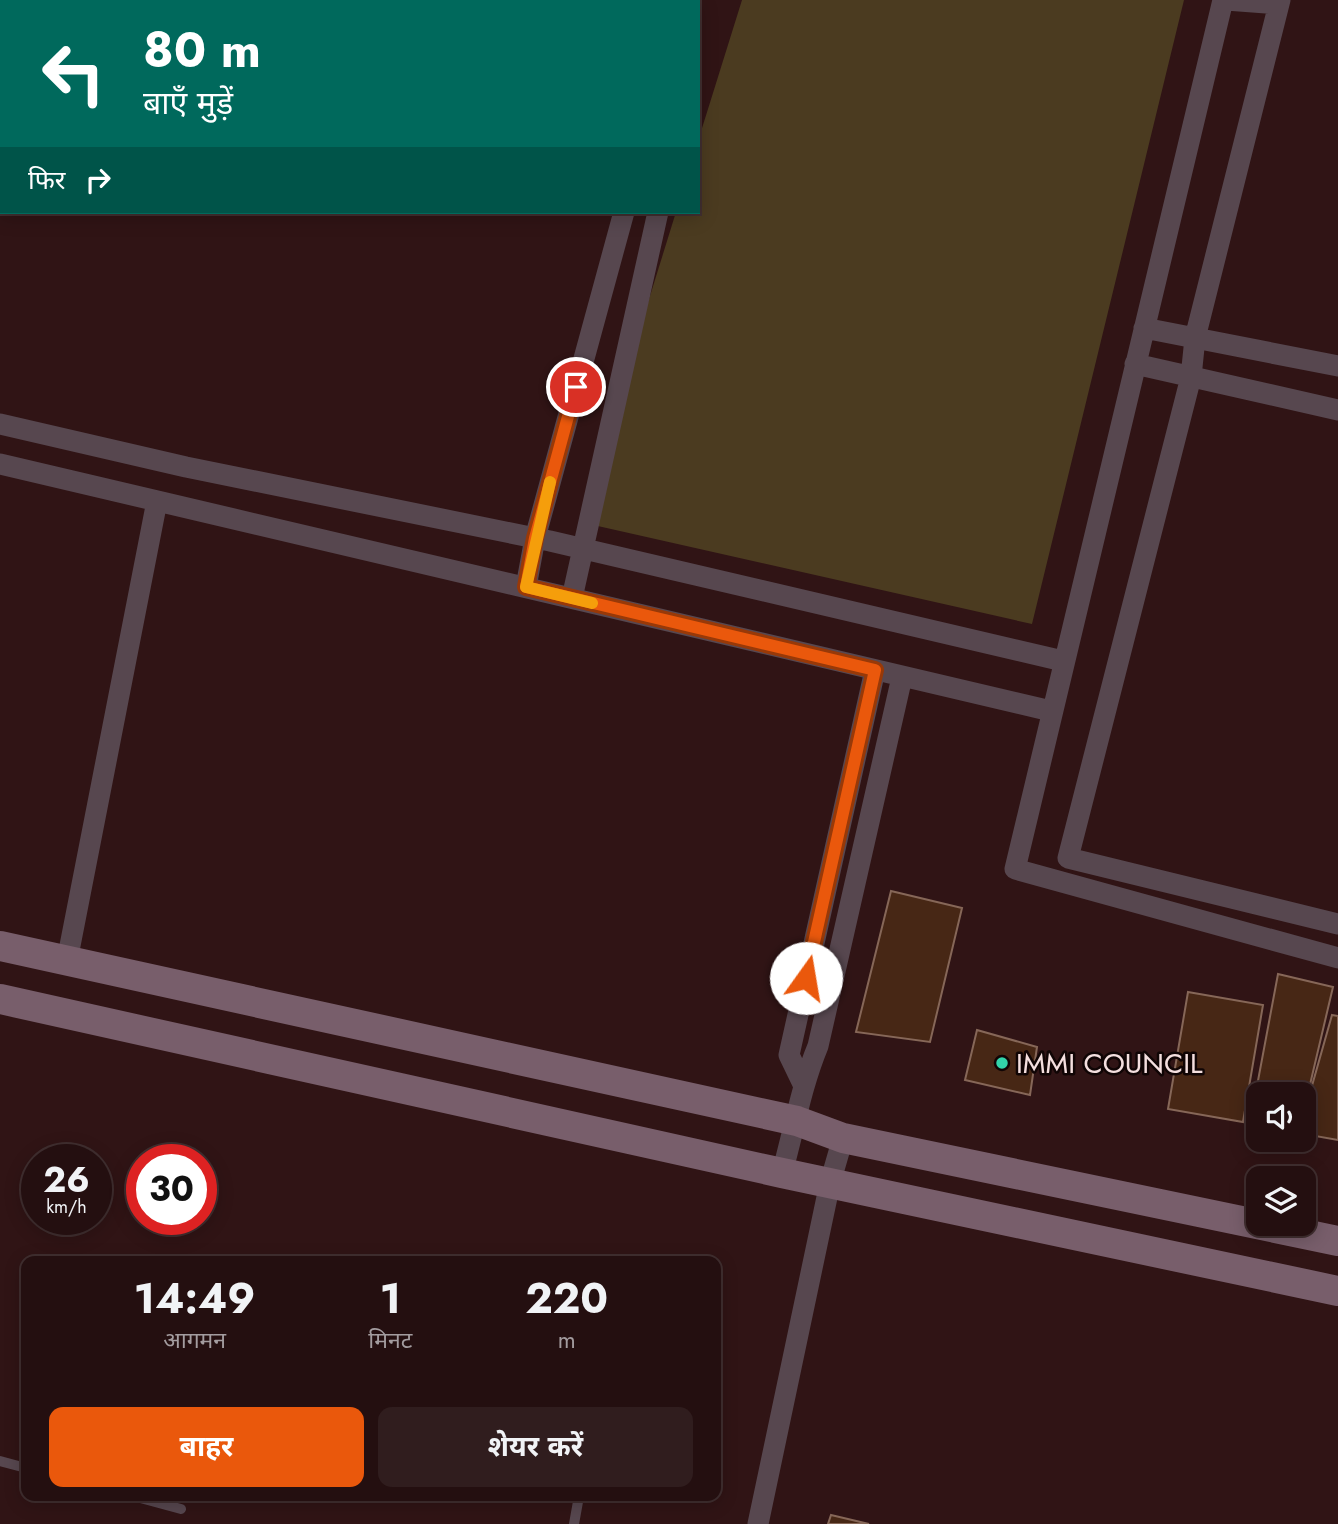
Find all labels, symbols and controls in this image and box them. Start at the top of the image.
text: 80 m [143,15,261,85]
icon: left [28,28,119,119]
text: बाएँ मुड़ें [143,80,233,126]
text: फिर [28,161,65,199]
icon: right [79,161,117,199]
pin [546,357,606,417]
icon: arrive [557,368,595,406]
position arrow [769,941,843,1015]
place label: IMMI COUNCIL [1016,1043,1203,1084]
marker: IMMI COUNCIL [994,1055,1010,1071]
map controls [1246,1082,1316,1236]
button: sound [1246,1082,1316,1152]
speed limit sign: 30 [126,1144,217,1235]
text: 26 [43,1155,90,1205]
button: layers [1246,1166,1316,1236]
text: km/h [46,1194,87,1220]
text: 14:49 [134,1268,255,1329]
text: 1 [380,1268,401,1329]
text: 220 [525,1268,608,1329]
text: आगमन [163,1323,226,1357]
text: मिनट [368,1323,412,1357]
text: m [558,1323,576,1357]
button: बाहर [49,1407,364,1487]
button: शेयर करें [378,1407,693,1487]

